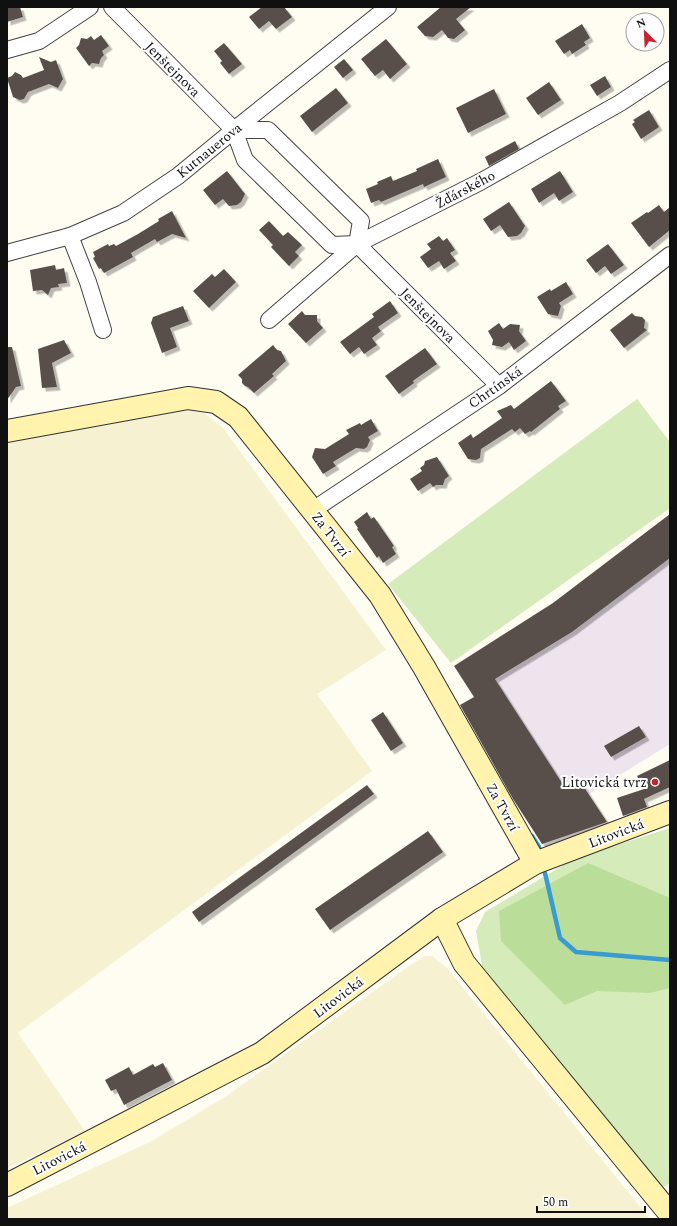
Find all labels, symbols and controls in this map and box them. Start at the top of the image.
north arrow [625,12,665,52]
text: N [634,14,649,33]
street label: Jenštejnova [140,37,205,102]
street label: Kutnauerova [172,117,247,183]
street label: Žďárského [432,165,499,214]
street label: Jenštejnova [395,283,460,348]
street label: Chrtínská [464,361,527,414]
street label: Za Tvrzí [306,507,355,562]
place label: Litovická tvrz [562,772,647,793]
marker: Litovická tvrz [650,777,660,787]
street label: Za Tvrzí [481,779,525,836]
street label: Litovická [585,813,647,854]
street label: Litovická [309,971,368,1023]
street label: Litovická [29,1136,90,1181]
scale bar [537,1188,645,1214]
text: 50 m [543,1193,568,1212]

